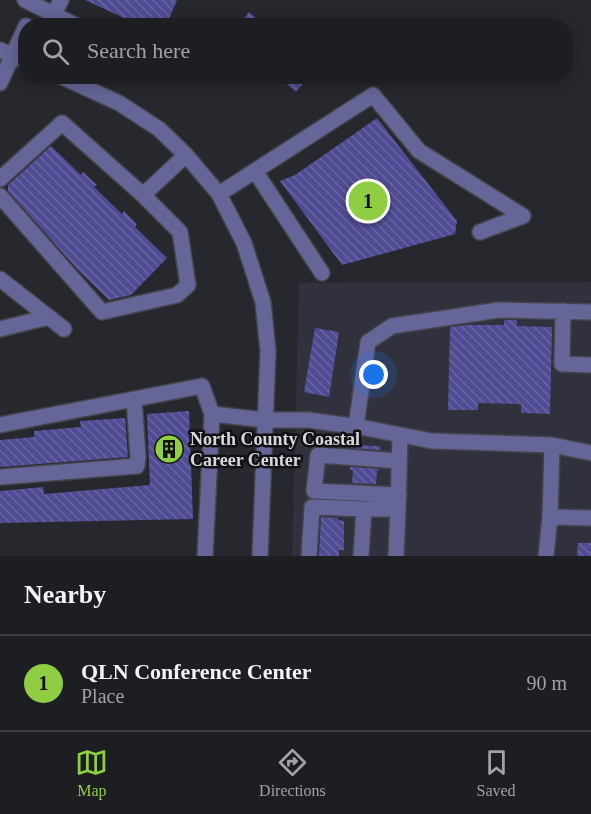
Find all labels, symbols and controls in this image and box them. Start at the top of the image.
search box [18,18,573,84]
icon: search [39,35,72,68]
text: Search here [87,38,190,63]
pin: 1 [348,178,388,224]
your location [359,360,388,389]
place label: North County Coastal Career Center [190,429,360,470]
building icon: North County Coastal Career Center [153,433,185,465]
text: Nearby [24,580,106,609]
text: QLN Conference Center [81,659,312,684]
text: 1 [39,672,49,694]
text: 90 m [526,672,567,694]
text: Place [81,685,124,707]
tab: Map [75,746,108,800]
tab: Directions [259,746,326,800]
tab: Saved [476,746,516,800]

